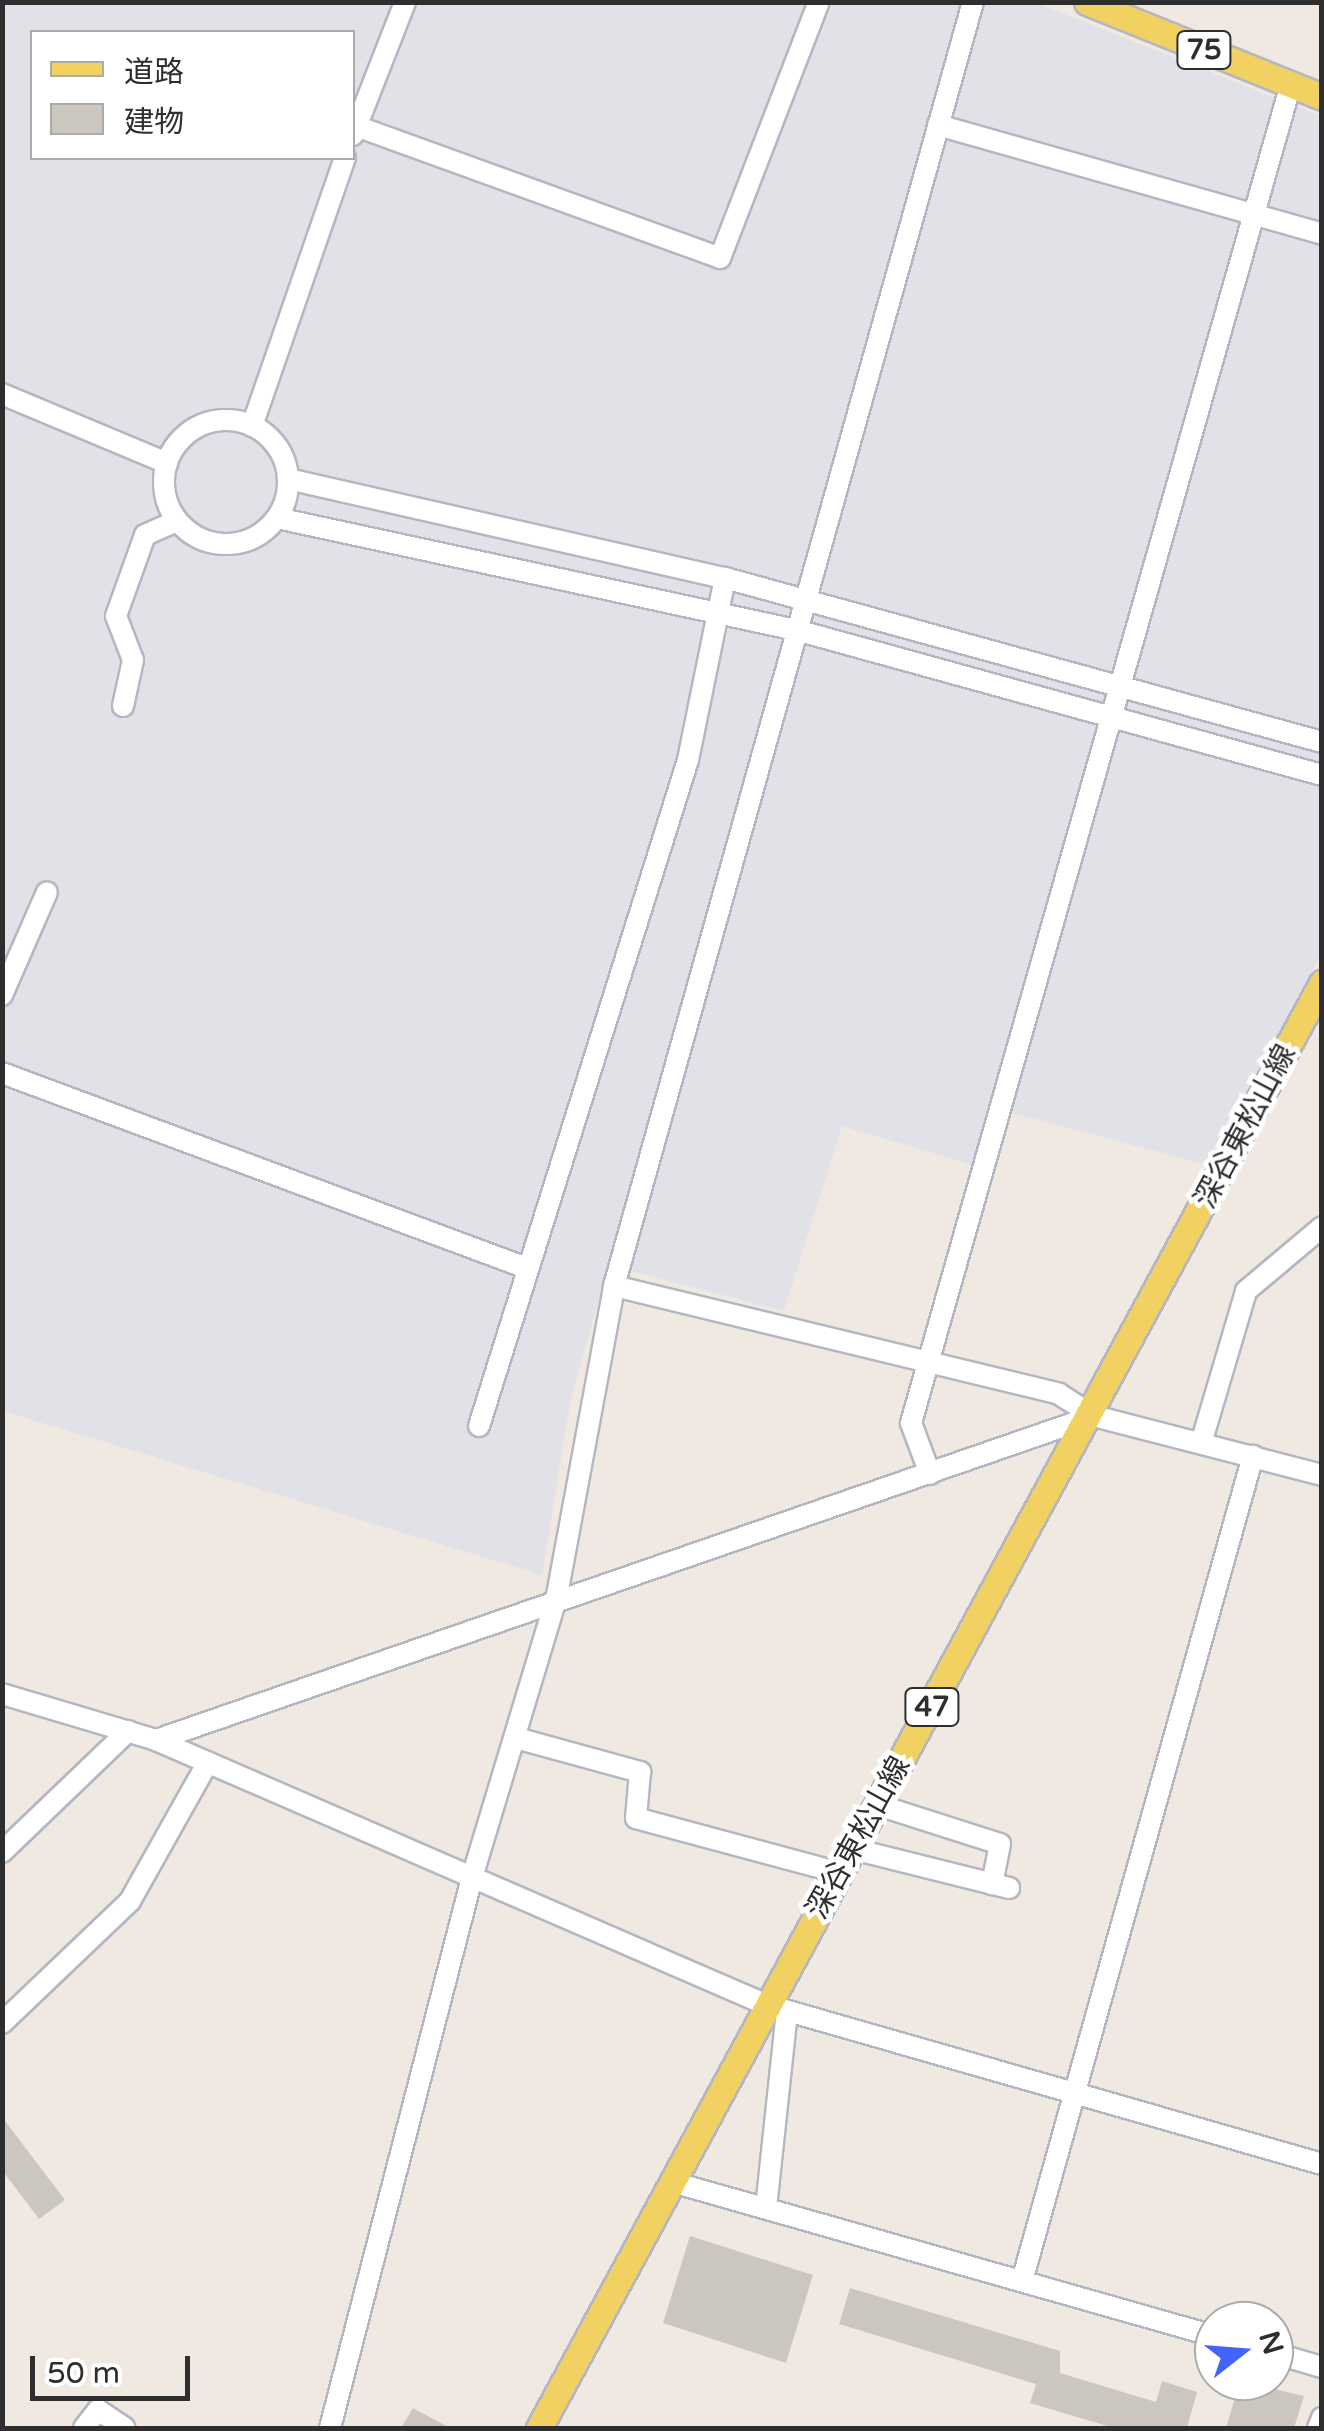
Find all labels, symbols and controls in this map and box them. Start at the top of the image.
road number: 75 [1174,27,1234,73]
legend [30,30,355,160]
text: 道路 [124,54,184,91]
text: 建物 [124,104,184,141]
street label: 深谷東松山線 [1188,1039,1304,1215]
road number: 47 [902,1684,962,1730]
street label: 深谷東松山線 [800,1751,918,1925]
north arrow [1194,2301,1294,2401]
text: N [1251,2327,1290,2359]
scale bar [35,2336,195,2398]
text: 50 m [47,2355,120,2392]

